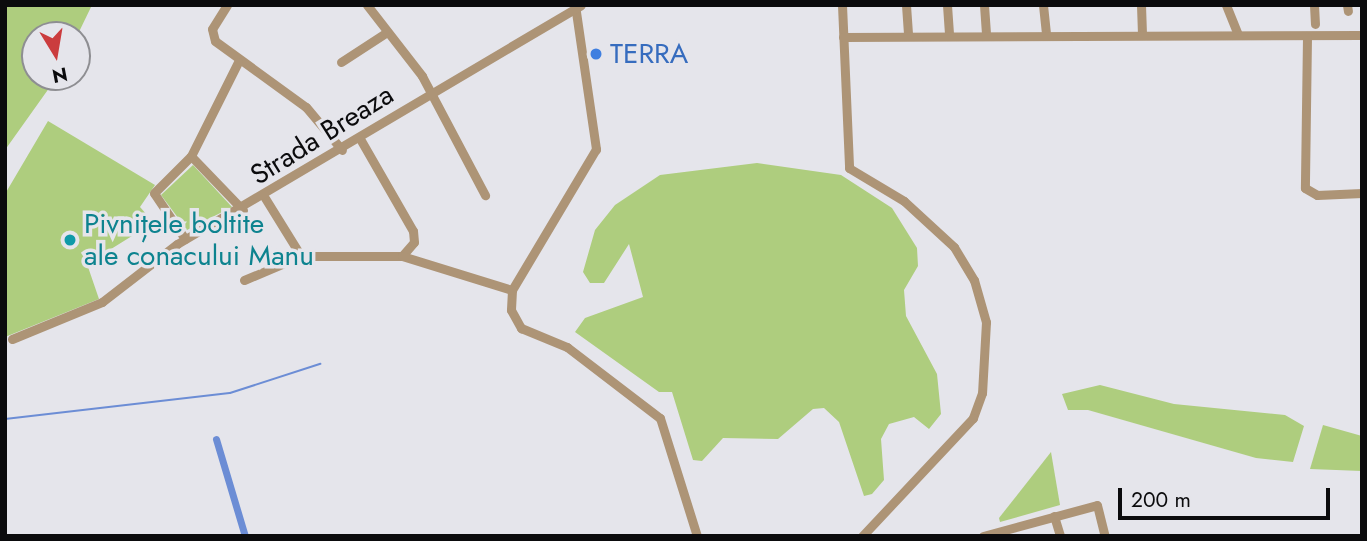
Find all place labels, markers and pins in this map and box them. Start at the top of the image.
place label: TERRA [610,37,688,71]
marker: TERRA [588,46,604,62]
place label: Pivnițele boltite ale conacului Manu [84,207,314,273]
marker: Pivnițele boltite ale conacului Manu [62,232,78,248]

